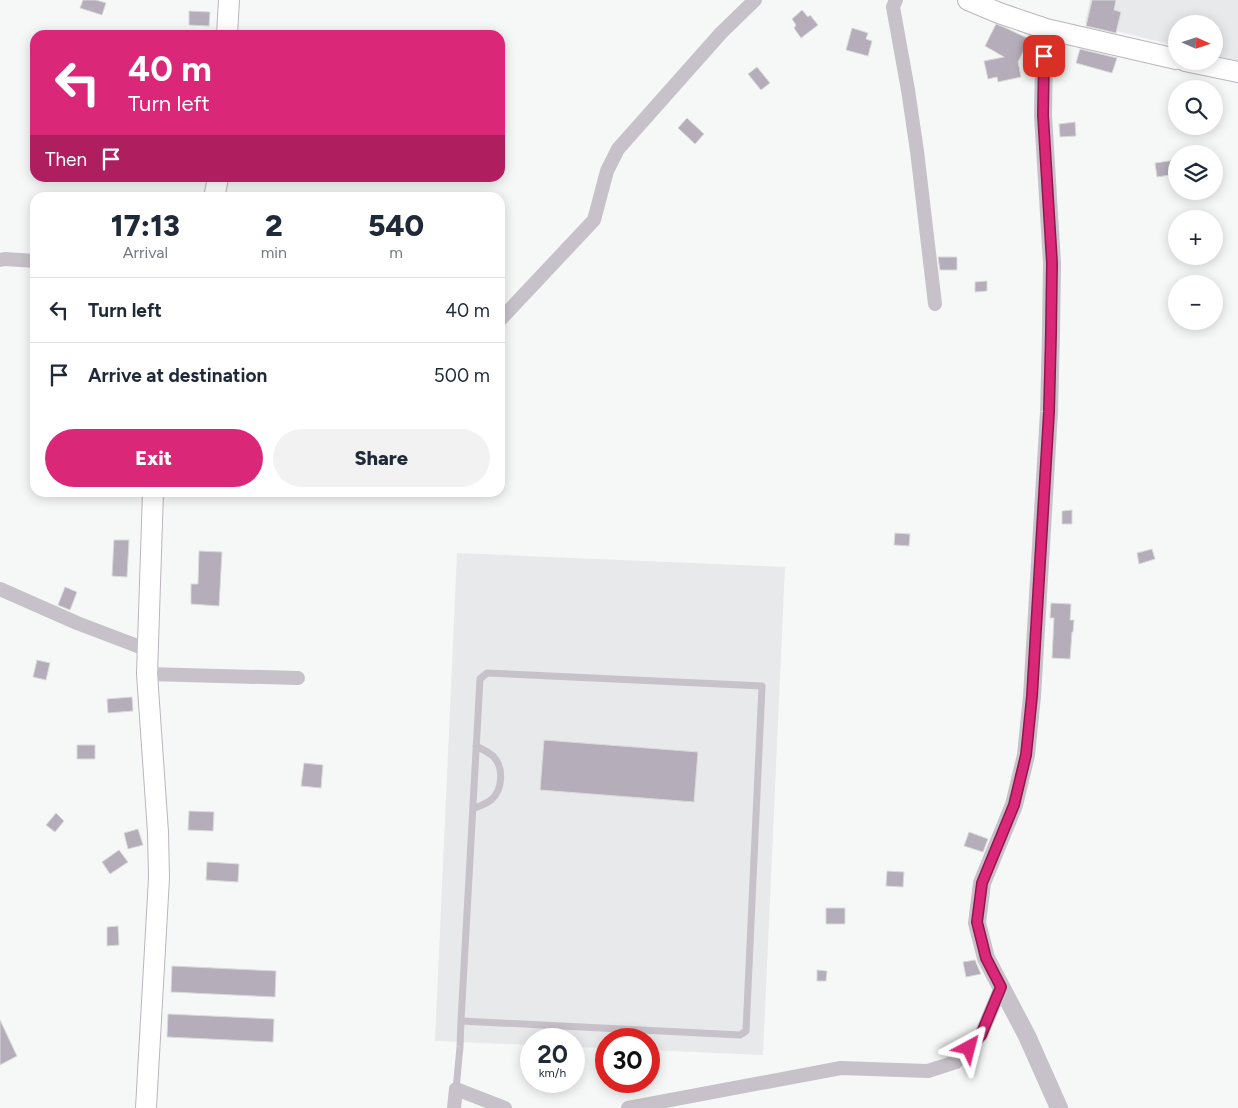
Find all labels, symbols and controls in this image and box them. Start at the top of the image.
north arrow [1168,15,1222,70]
map controls [1168,15,1223,330]
pin [1023,35,1065,77]
icon: arrive [1030,42,1058,70]
text: 40 m [128,48,212,90]
icon: left [45,50,110,115]
button: search [1168,80,1223,135]
text: Turn left [128,90,210,117]
icon: arrive [97,145,125,173]
button: layers [1168,145,1223,200]
text: Then [45,148,87,171]
text: 17:13 [111,207,180,244]
text: 2 [265,207,283,244]
text: 540 [368,207,424,244]
button: + [1168,210,1223,265]
text: Arrival [123,243,168,262]
text: min [261,243,287,262]
text: m [389,243,403,262]
button: − [1168,275,1223,330]
icon: left [45,296,73,324]
text: Turn left [88,299,162,322]
text: 40 m [445,299,490,322]
icon: arrive [45,361,73,389]
text: Arrive at destination [88,364,267,387]
text: 500 m [434,364,490,387]
button: Exit [45,429,263,487]
button: Share [273,429,490,487]
position arrow [942,1021,994,1073]
speed limit sign: 30 [595,1028,660,1093]
text: 20 [537,1039,568,1069]
text: km/h [539,1066,566,1080]

